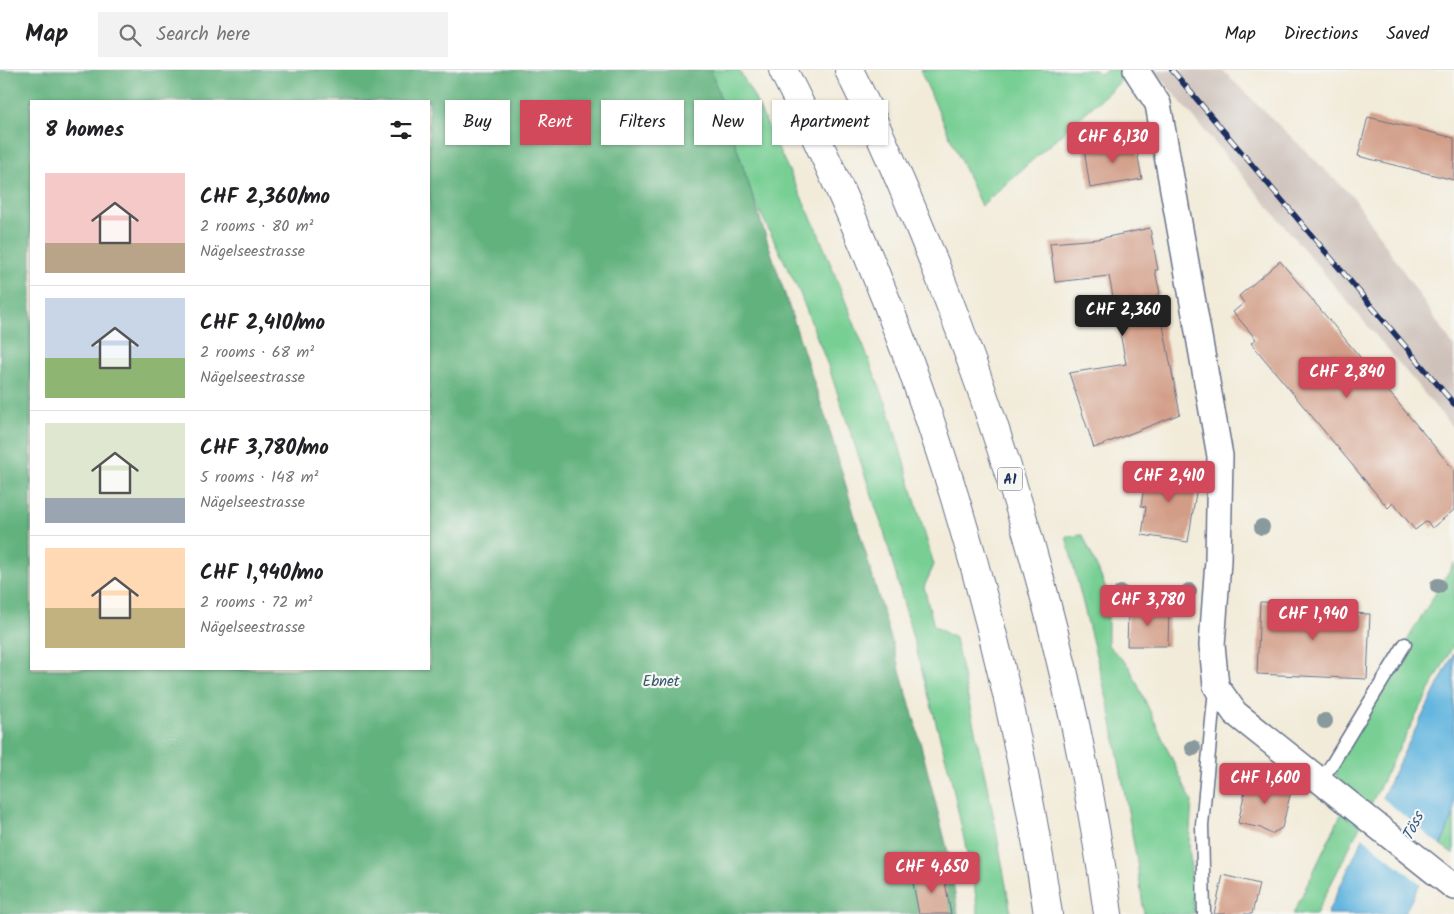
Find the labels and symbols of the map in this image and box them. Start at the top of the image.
pin: CHF 6,130 [1056,122,1170,164]
pin: CHF 2,360 [1066,294,1180,337]
pin: CHF 2,840 [1290,356,1404,399]
pin: CHF 2,410 [1112,460,1226,503]
road number: A1 [998,468,1022,490]
pin: CHF 3,780 [1091,584,1205,627]
pin: CHF 1,940 [1256,598,1370,641]
park label: Ebnet [642,670,680,694]
pin: CHF 1,600 [1208,762,1322,805]
water label: Töss [1396,806,1432,845]
pin: CHF 4,650 [875,852,989,894]

